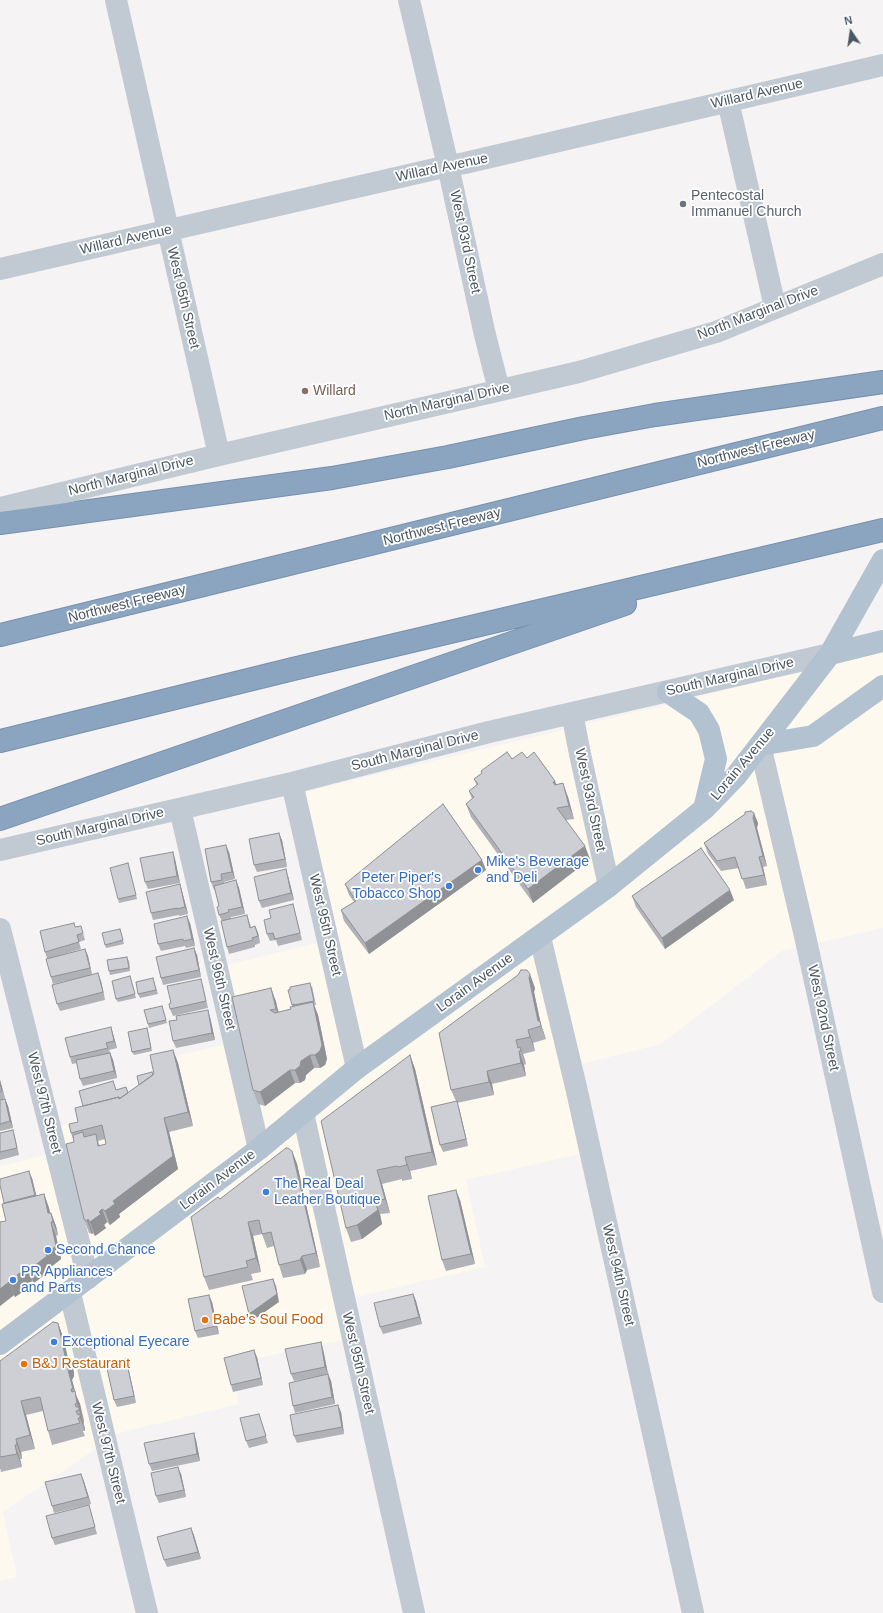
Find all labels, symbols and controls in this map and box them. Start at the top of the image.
north arrow [831,12,871,52]
text: N [843,14,854,27]
street label: Willard Avenue [709,75,805,113]
street label: Willard Avenue [394,150,490,186]
place label: Pentecostal Immanuel Church [691,188,801,220]
street label: West 93rd Street [446,189,484,295]
marker: Pentecostal Immanuel Church [678,199,688,209]
street label: Willard Avenue [78,221,174,259]
street label: West 95th Street [163,245,203,351]
street label: North Marginal Drive [695,282,821,344]
street label: North Marginal Drive [383,379,511,425]
place label: Willard [313,383,356,399]
marker: Willard [300,386,310,396]
street label: Northwest Freeway [695,426,817,472]
street label: North Marginal Drive [67,452,195,500]
street label: Northwest Freeway [381,504,503,550]
street label: Northwest Freeway [66,581,188,627]
street label: South Marginal Drive [664,654,796,700]
street label: Lorain Avenue [708,724,778,804]
street label: South Marginal Drive [350,727,480,775]
street label: West 93rd Street [571,747,609,853]
street label: South Marginal Drive [34,804,166,850]
place label: Mike's Beverage and Deli [486,854,589,886]
marker: Mike's Beverage and Deli [473,865,483,875]
place label: Peter Piper's Tobacco Shop [352,870,441,902]
street label: West 95th Street [305,872,345,978]
marker: Peter Piper's Tobacco Shop [444,881,454,891]
street label: West 96th Street [199,926,239,1032]
street label: Lorain Avenue [434,950,516,1016]
street label: West 92nd Street [804,963,842,1073]
street label: West 97th Street [23,1051,65,1155]
street label: Lorain Avenue [177,1146,259,1214]
place label: The Real Deal Leather Boutique [274,1176,381,1208]
marker: The Real Deal Leather Boutique [261,1187,271,1197]
street label: West 94th Street [598,1222,638,1328]
place label: Second Chance [56,1242,156,1258]
marker: Second Chance [43,1245,53,1255]
place label: PR Appliances and Parts [21,1264,113,1296]
marker: PR Appliances and Parts [8,1275,18,1285]
street label: West 95th Street [338,1310,378,1416]
place label: Babe’s Soul Food [213,1312,323,1328]
marker: Babe’s Soul Food [200,1315,210,1325]
place label: Exceptional Eyecare [62,1334,190,1350]
marker: Exceptional Eyecare [49,1337,59,1347]
place label: B&J Restaurant [32,1356,130,1372]
marker: B&J Restaurant [19,1359,29,1369]
street label: West 97th Street [87,1401,129,1505]

